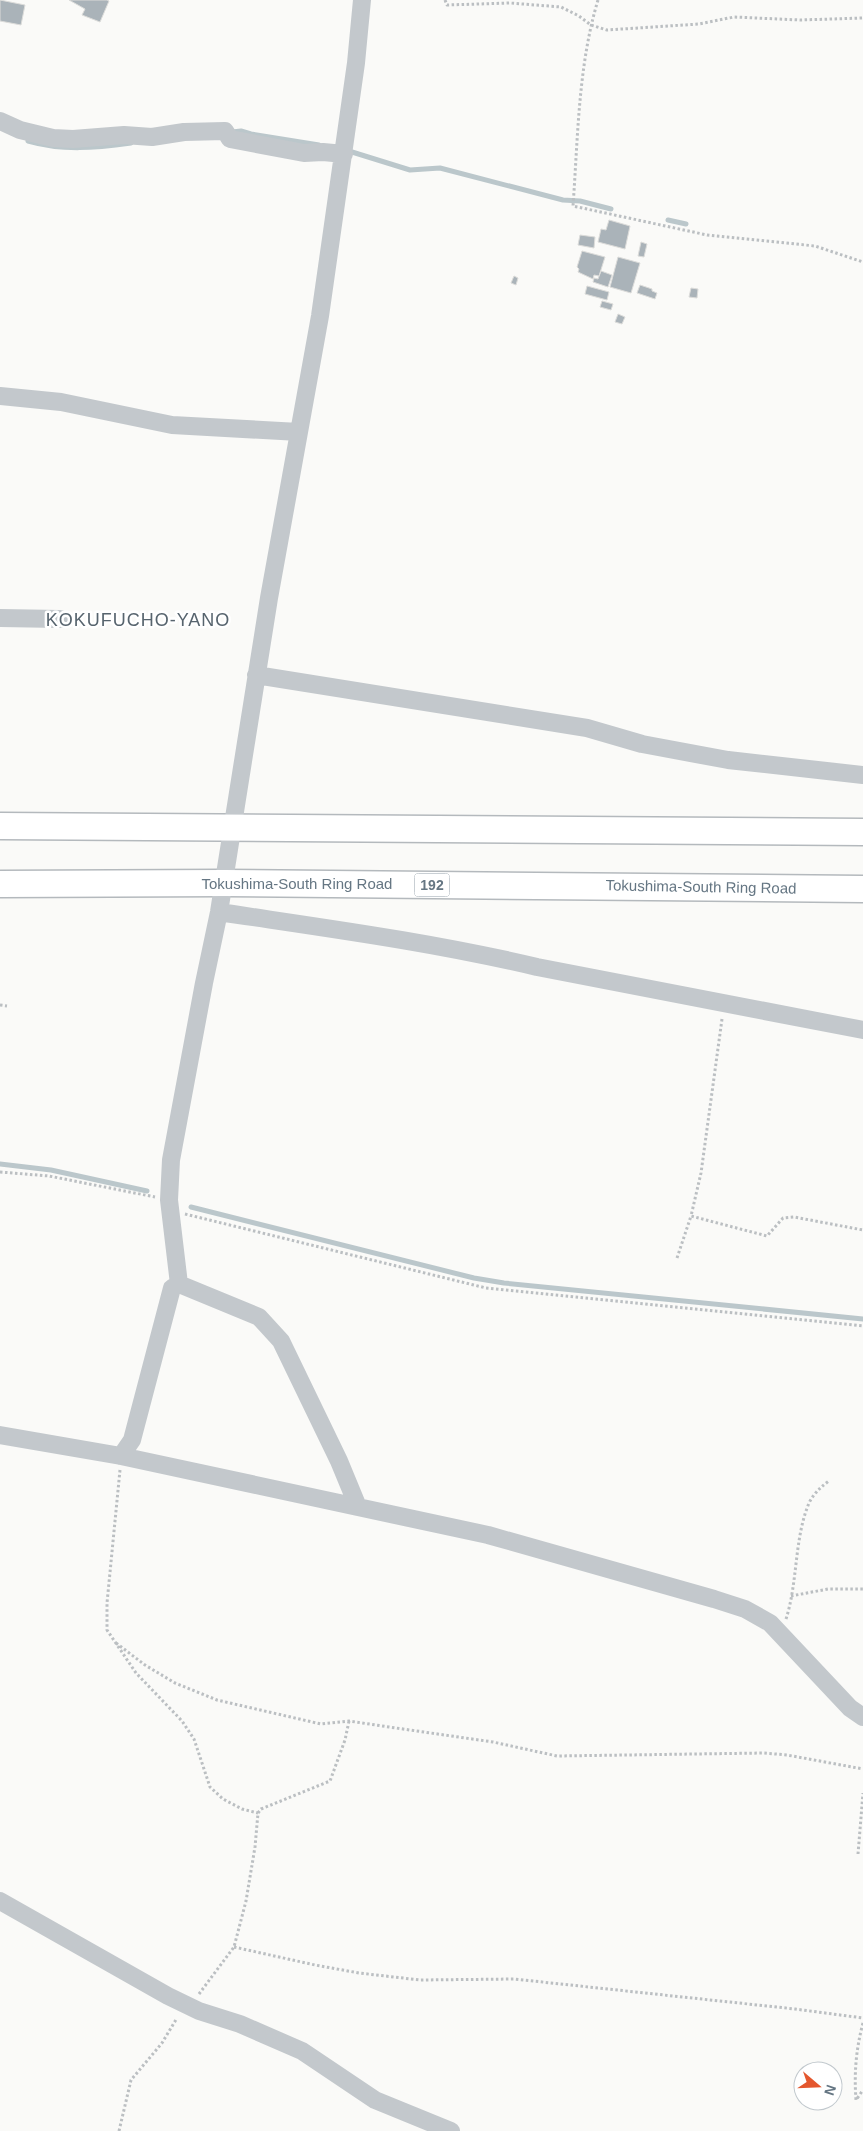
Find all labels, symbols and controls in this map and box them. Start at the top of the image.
district label: KOKUFUCHO-YANO [46,610,230,630]
road number: 192 [414,874,450,896]
street label: Tokushima-South Ring Road [202,875,392,892]
street label: Tokushima-South Ring Road [605,876,797,897]
north arrow [793,2061,843,2111]
text: N [821,2083,840,2098]

